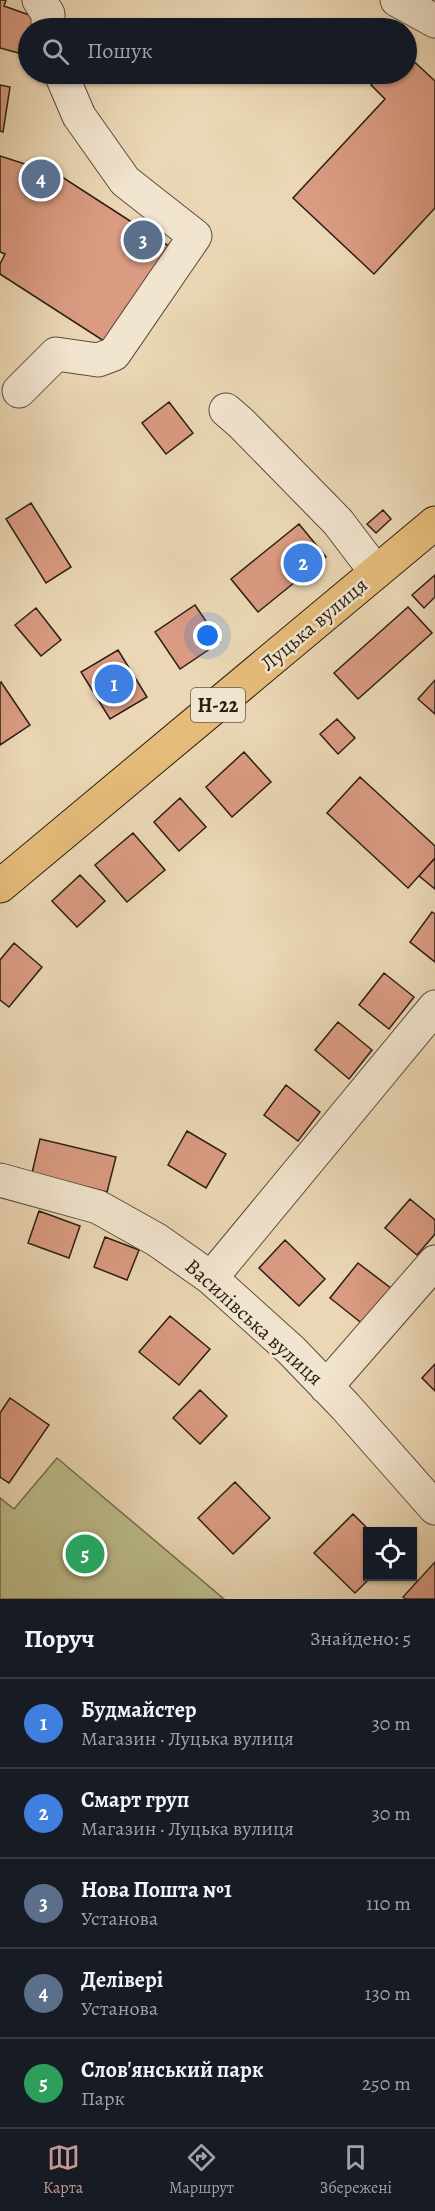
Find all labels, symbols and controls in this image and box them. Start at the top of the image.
search box [18,18,417,84]
icon: search [39,35,72,68]
text: Пошук [87,36,153,66]
pin: 4 [22,156,60,201]
pin: 3 [124,218,162,262]
pin: 2 [284,540,322,586]
street label: Луцька вулиця [255,571,373,677]
your location [193,621,222,650]
pin: 1 [94,662,134,706]
road number: Н-22 [191,688,245,722]
street label: Василівська вулиця [179,1253,329,1391]
map controls [363,1527,417,1581]
button: locate [363,1527,417,1581]
pin: 5 [66,1532,104,1576]
text: Поруч [24,1621,95,1656]
text: Знайдено: 5 [310,1625,411,1652]
text: Будмайстер [81,1695,197,1725]
text: 1 [40,1710,47,1737]
text: 30 m [371,1710,411,1737]
text: Магазин · Луцька вулиця [81,1725,294,1752]
text: Смарт груп [81,1785,189,1815]
text: 2 [39,1800,48,1827]
text: 30 m [371,1800,411,1827]
text: Магазин · Луцька вулиця [81,1815,294,1842]
text: Нова Пошта №1 [81,1875,232,1905]
text: 3 [39,1890,48,1917]
text: 110 m [366,1890,411,1917]
text: Установа [81,1905,158,1932]
text: Делівері [81,1965,163,1995]
text: 4 [39,1980,48,2007]
text: 130 m [365,1980,411,2007]
text: Установа [81,1995,158,2022]
text: Слов'янський парк [81,2055,264,2085]
text: 5 [39,2070,48,2097]
text: 250 m [362,2070,411,2097]
text: Парк [81,2085,125,2112]
tab: Карта [43,2141,83,2199]
tab: Маршрут [169,2141,234,2199]
tab: Збережені [320,2141,392,2199]

